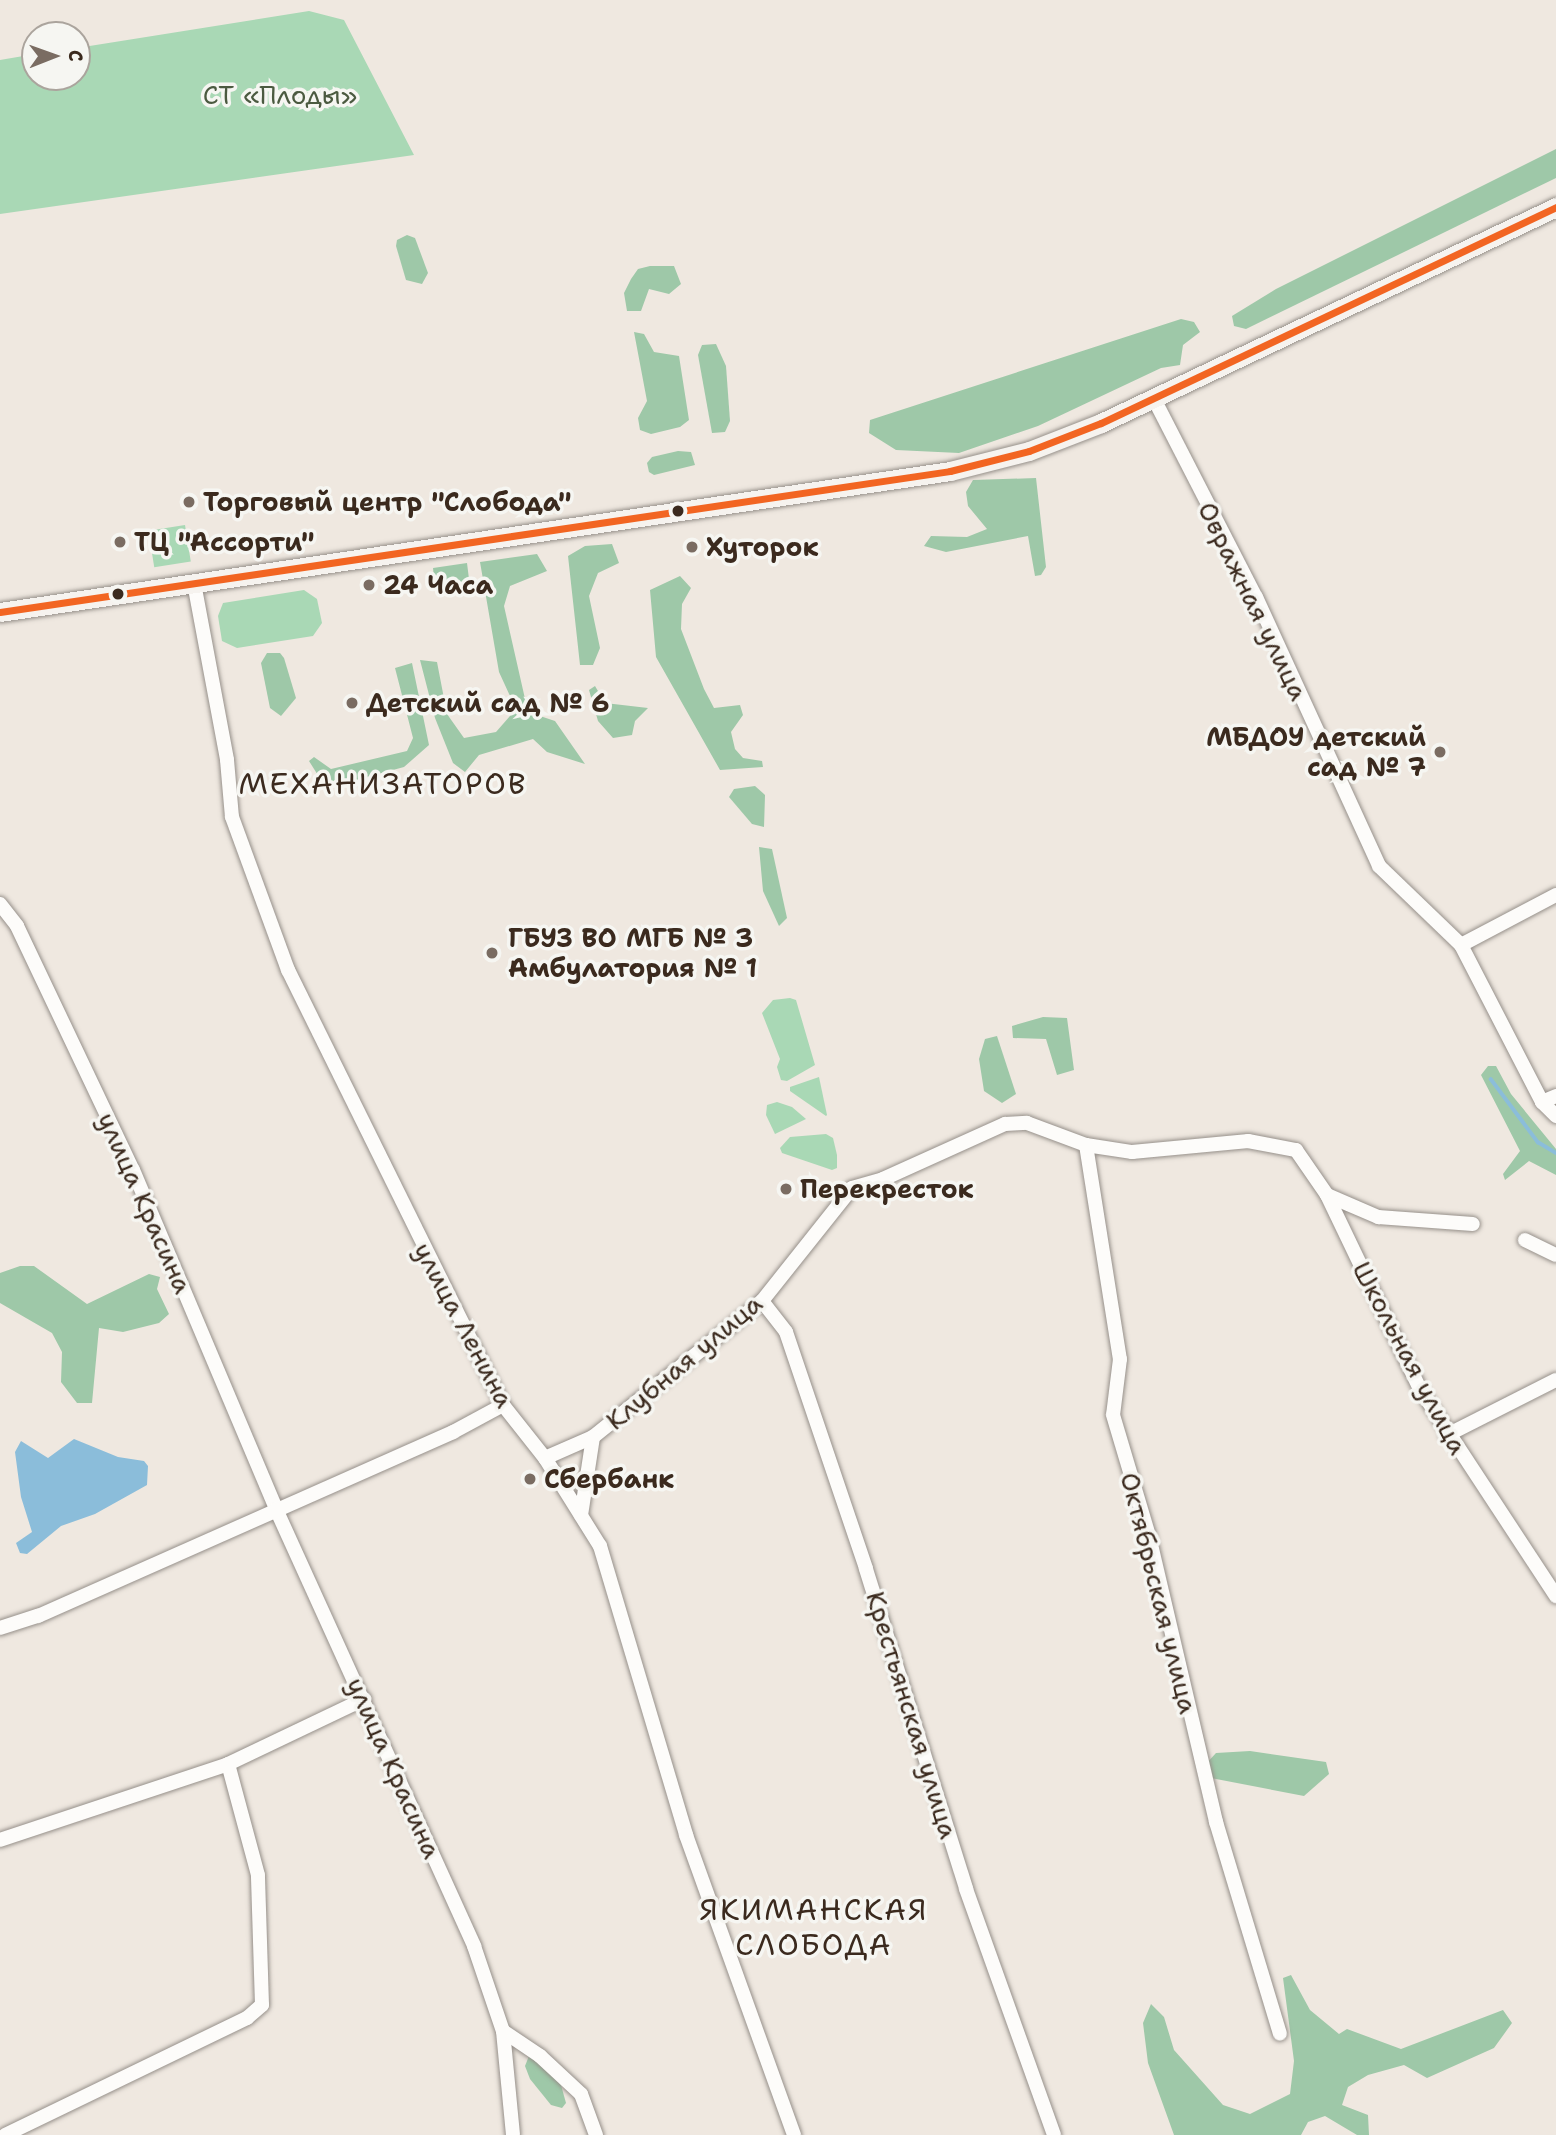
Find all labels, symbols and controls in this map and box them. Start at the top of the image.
north arrow [21,21,91,91]
text: С [63,50,88,62]
park label: СТ «Плоды» [203,79,357,111]
place label: Торговый центр "Слобода" [203,486,571,518]
marker: Торговый центр "Слобода" [181,494,197,510]
street label: Овражная улица [1191,497,1315,705]
unlabelled marker [671,504,685,518]
place label: ТЦ "Ассорти" [134,526,314,558]
place label: Хуторок [706,531,819,563]
marker: ТЦ "Ассорти" [112,534,128,550]
marker: Хуторок [684,539,700,555]
place label: 24 Часа [383,569,493,601]
marker: 24 Часа [361,577,377,593]
unlabelled marker [111,587,125,601]
place label: Детский сад № 6 [366,687,610,719]
marker: Детский сад № 6 [344,695,360,711]
place label: МБДОУ детский сад № 7 [1206,721,1426,782]
marker: МБДОУ детский сад № 7 [1432,744,1448,760]
district label: МЕХАНИЗАТОРОВ [240,766,526,802]
place label: ГБУЗ ВО МГБ № 3 Амбулатория № 1 [508,922,757,984]
marker: ГБУЗ ВО МГБ № 3 Амбулатория № 1 [482,943,502,963]
street label: улица Красина [91,1108,199,1298]
place label: Перекресток [800,1173,974,1205]
marker: Перекресток [778,1181,794,1197]
street label: улица Ленина [407,1237,521,1413]
street label: Школьная улица [1346,1256,1474,1460]
street label: Клубная улица [600,1288,768,1436]
place label: Сбербанк [544,1463,674,1495]
street label: Октябрьская улица [1114,1469,1204,1717]
marker: Сбербанк [522,1471,538,1487]
street label: Крестьянская улица [860,1588,964,1842]
street label: улица Красина [340,1673,448,1863]
district label: ЯКИМАНСКАЯ СЛОБОДА [701,1892,927,1962]

